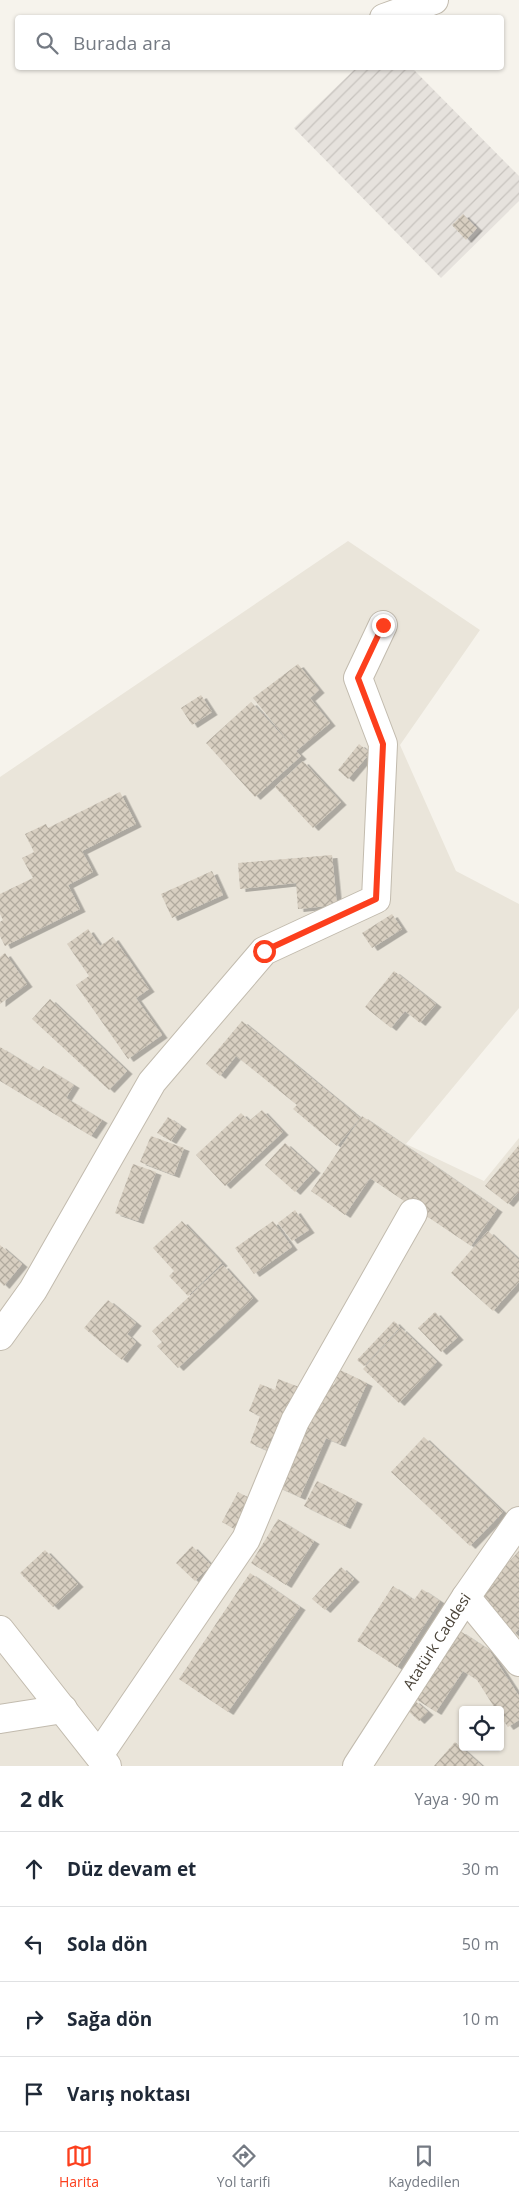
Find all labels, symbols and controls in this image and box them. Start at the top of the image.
search box [15,15,504,70]
icon: search [33,29,61,57]
text: Burada ara [73,30,171,56]
route end [372,614,395,637]
route start [253,940,276,963]
street label: Atatürk Caddesi [398,1589,475,1693]
map controls [459,1706,504,1751]
button: locate [459,1706,504,1751]
text: 2 dk [20,1785,64,1813]
text: Yaya · 90 m [414,1788,499,1810]
icon: ahead [20,1855,48,1883]
text: Düz devam et [67,1856,196,1882]
text: 30 m [462,1858,499,1880]
icon: left [20,1930,48,1958]
text: Sola dön [67,1931,148,1957]
text: 50 m [462,1933,499,1955]
icon: right [20,2005,48,2033]
text: Sağa dön [67,2006,152,2032]
text: 10 m [462,2008,499,2030]
icon: arrive [20,2080,48,2108]
text: Varış noktası [67,2081,191,2107]
tab: Harita [59,2142,99,2191]
tab: Yol tarifi [217,2142,270,2191]
tab: Kaydedilen [388,2142,460,2191]

